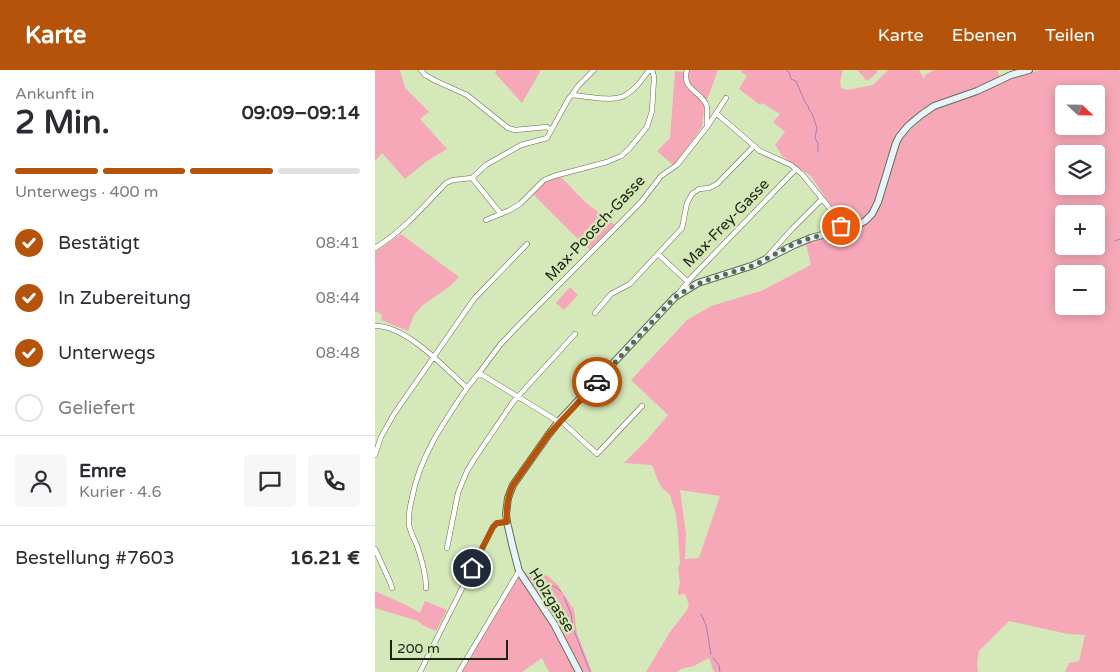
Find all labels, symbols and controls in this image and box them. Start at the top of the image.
text: Karte [25,21,86,50]
text: Karte [878,24,924,46]
text: Ebenen [952,24,1017,46]
text: Teilen [1045,24,1095,46]
text: Ankunft in [15,84,95,104]
north arrow [1055,85,1105,135]
map controls [1055,85,1105,315]
text: 09:09–09:14 [242,102,360,124]
text: 2 Min. [15,104,110,142]
button: layers [1055,145,1105,195]
street label: Max-Poosch-Gasse [541,171,649,285]
street label: Max-Frey-Gasse [679,175,773,271]
text: Unterwegs · 400 m [15,182,158,202]
pin [820,205,862,247]
button: + [1055,205,1105,255]
icon: bag [827,212,855,240]
icon: check [15,229,43,257]
text: Bestätigt [58,232,140,254]
text: 08:41 [316,233,360,253]
button: − [1055,265,1105,315]
icon: check [15,284,43,312]
text: In Zubereitung [58,287,191,309]
text: 08:44 [316,288,360,308]
icon: check [15,339,43,367]
text: Unterwegs [58,342,155,364]
text: 08:48 [316,343,360,363]
courier [572,357,622,407]
icon: car [583,368,611,396]
text: Geliefert [58,397,135,419]
button: person [15,455,67,507]
button: chat [244,455,296,507]
button: phone [308,455,360,507]
text: Emre [79,460,126,482]
text: Kurier · 4.6 [79,482,162,502]
text: Bestellung #7603 [15,547,175,569]
text: 16.21 € [289,547,360,569]
pin [451,547,493,589]
icon: home [458,554,486,582]
street label: Holzgasse [525,565,579,635]
scale bar [390,637,507,660]
text: 200 m [397,640,440,657]

